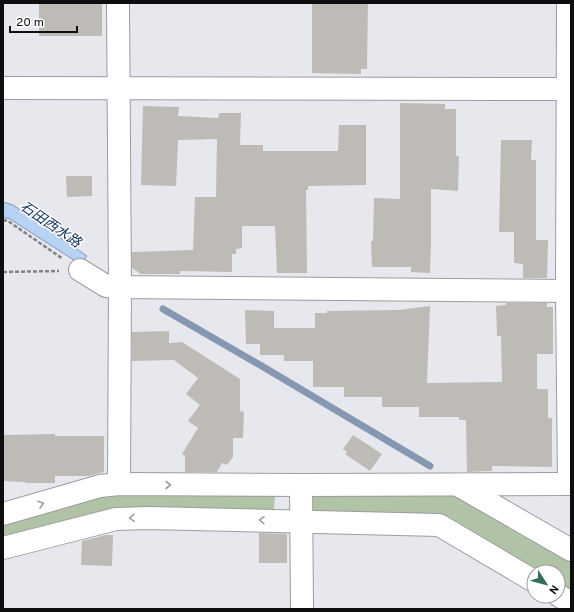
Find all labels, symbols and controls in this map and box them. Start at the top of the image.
scale bar [10,8,77,34]
text: 20 m [16,15,44,31]
water label: 石田西水路 [16,199,85,252]
one-way arrow [165,481,171,489]
one-way arrow [37,500,44,509]
one-way arrow [129,514,135,523]
one-way arrow [259,516,265,525]
north arrow [526,564,566,604]
text: N [545,582,561,597]

